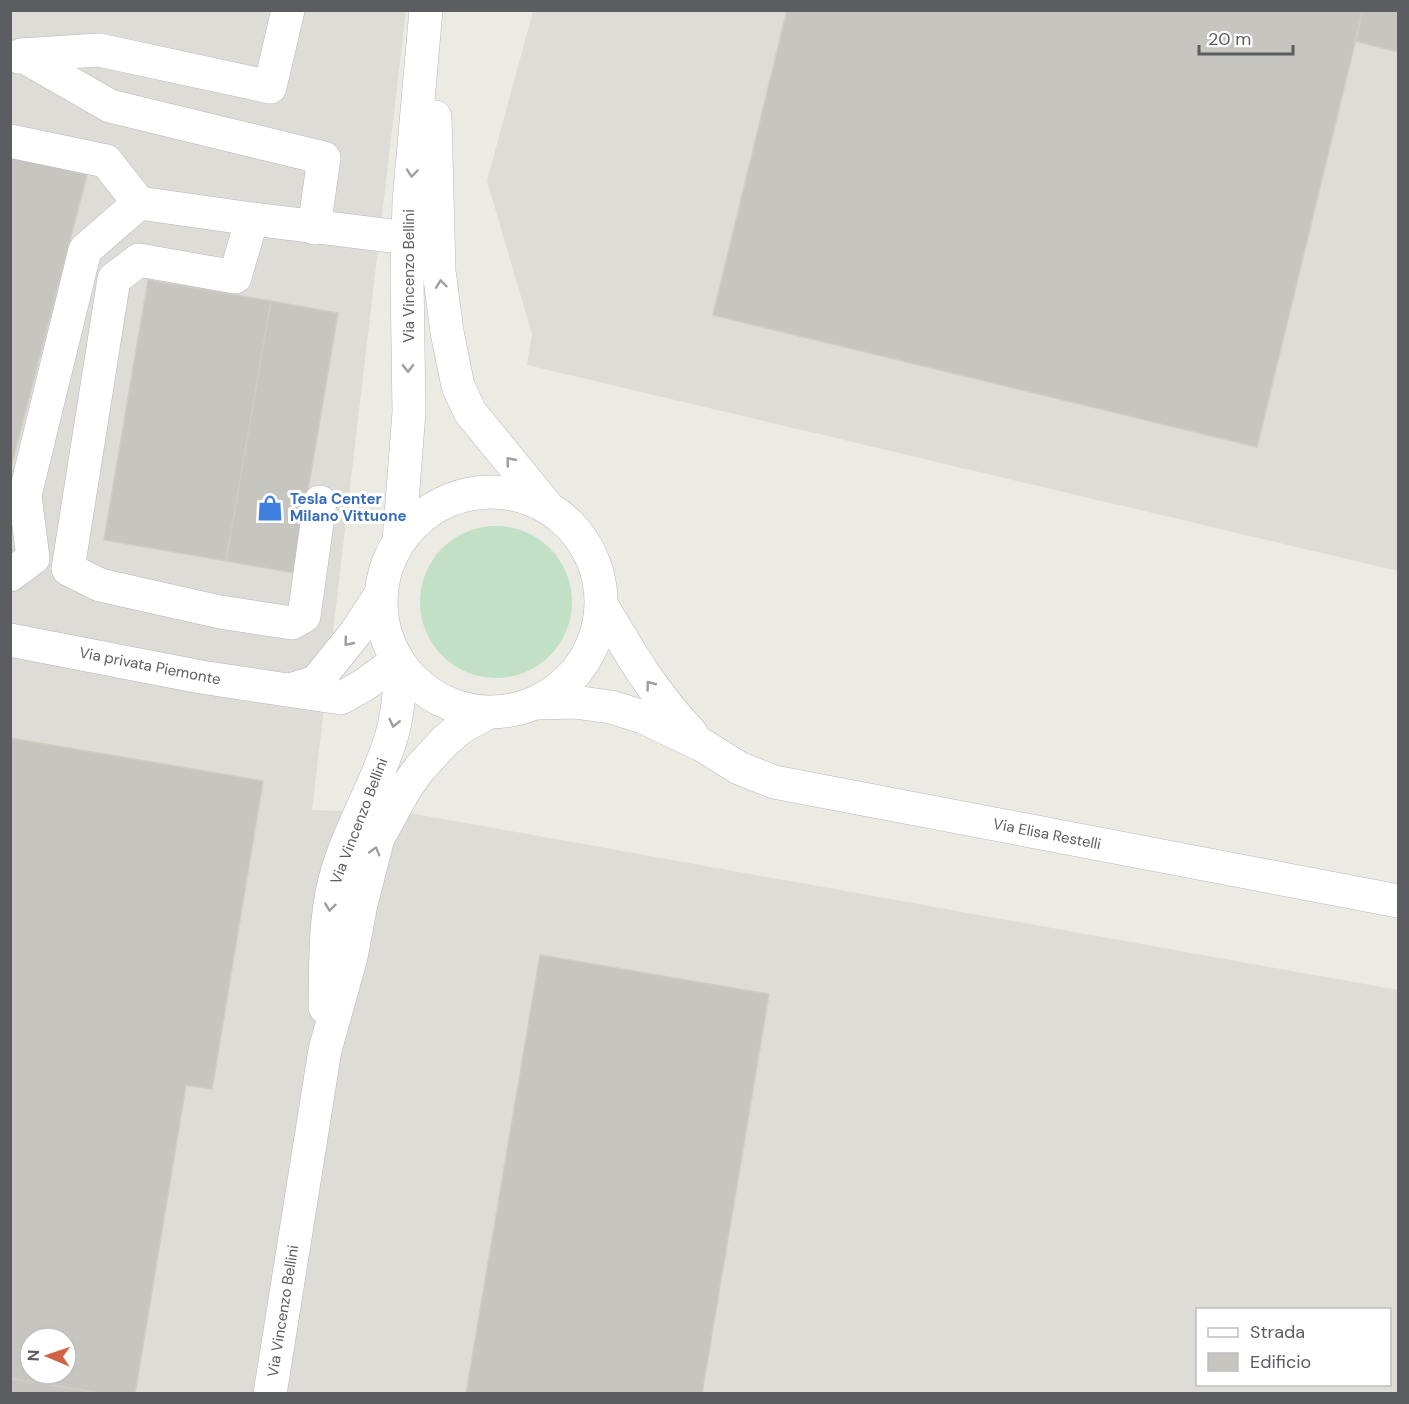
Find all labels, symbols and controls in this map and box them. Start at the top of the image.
scale bar [1199,18,1294,56]
text: 20 m [1208,27,1251,51]
one-way arrow [406,169,419,178]
street label: Via Vincenzo Bellini [399,209,419,343]
one-way arrow [435,280,448,289]
one-way arrow [402,364,415,373]
one-way arrow [506,457,517,468]
place label: Tesla Center Milano Vittuone [290,489,407,526]
shop icon: Tesla Center Milano Vittuone [255,493,285,523]
one-way arrow [344,635,355,646]
street label: Via privata Piemonte [78,642,222,690]
one-way arrow [647,681,658,692]
one-way arrow [389,718,402,728]
street label: Via Vincenzo Bellini [326,755,392,887]
street label: Via Elisa Restelli [991,814,1103,854]
one-way arrow [368,846,380,857]
one-way arrow [324,902,336,911]
street label: Via Vincenzo Bellini [263,1243,303,1379]
legend [1196,1308,1391,1386]
text: Strada [1250,1320,1305,1344]
north arrow [18,1326,78,1386]
text: N [23,1349,44,1362]
text: Edificio [1250,1350,1311,1374]

